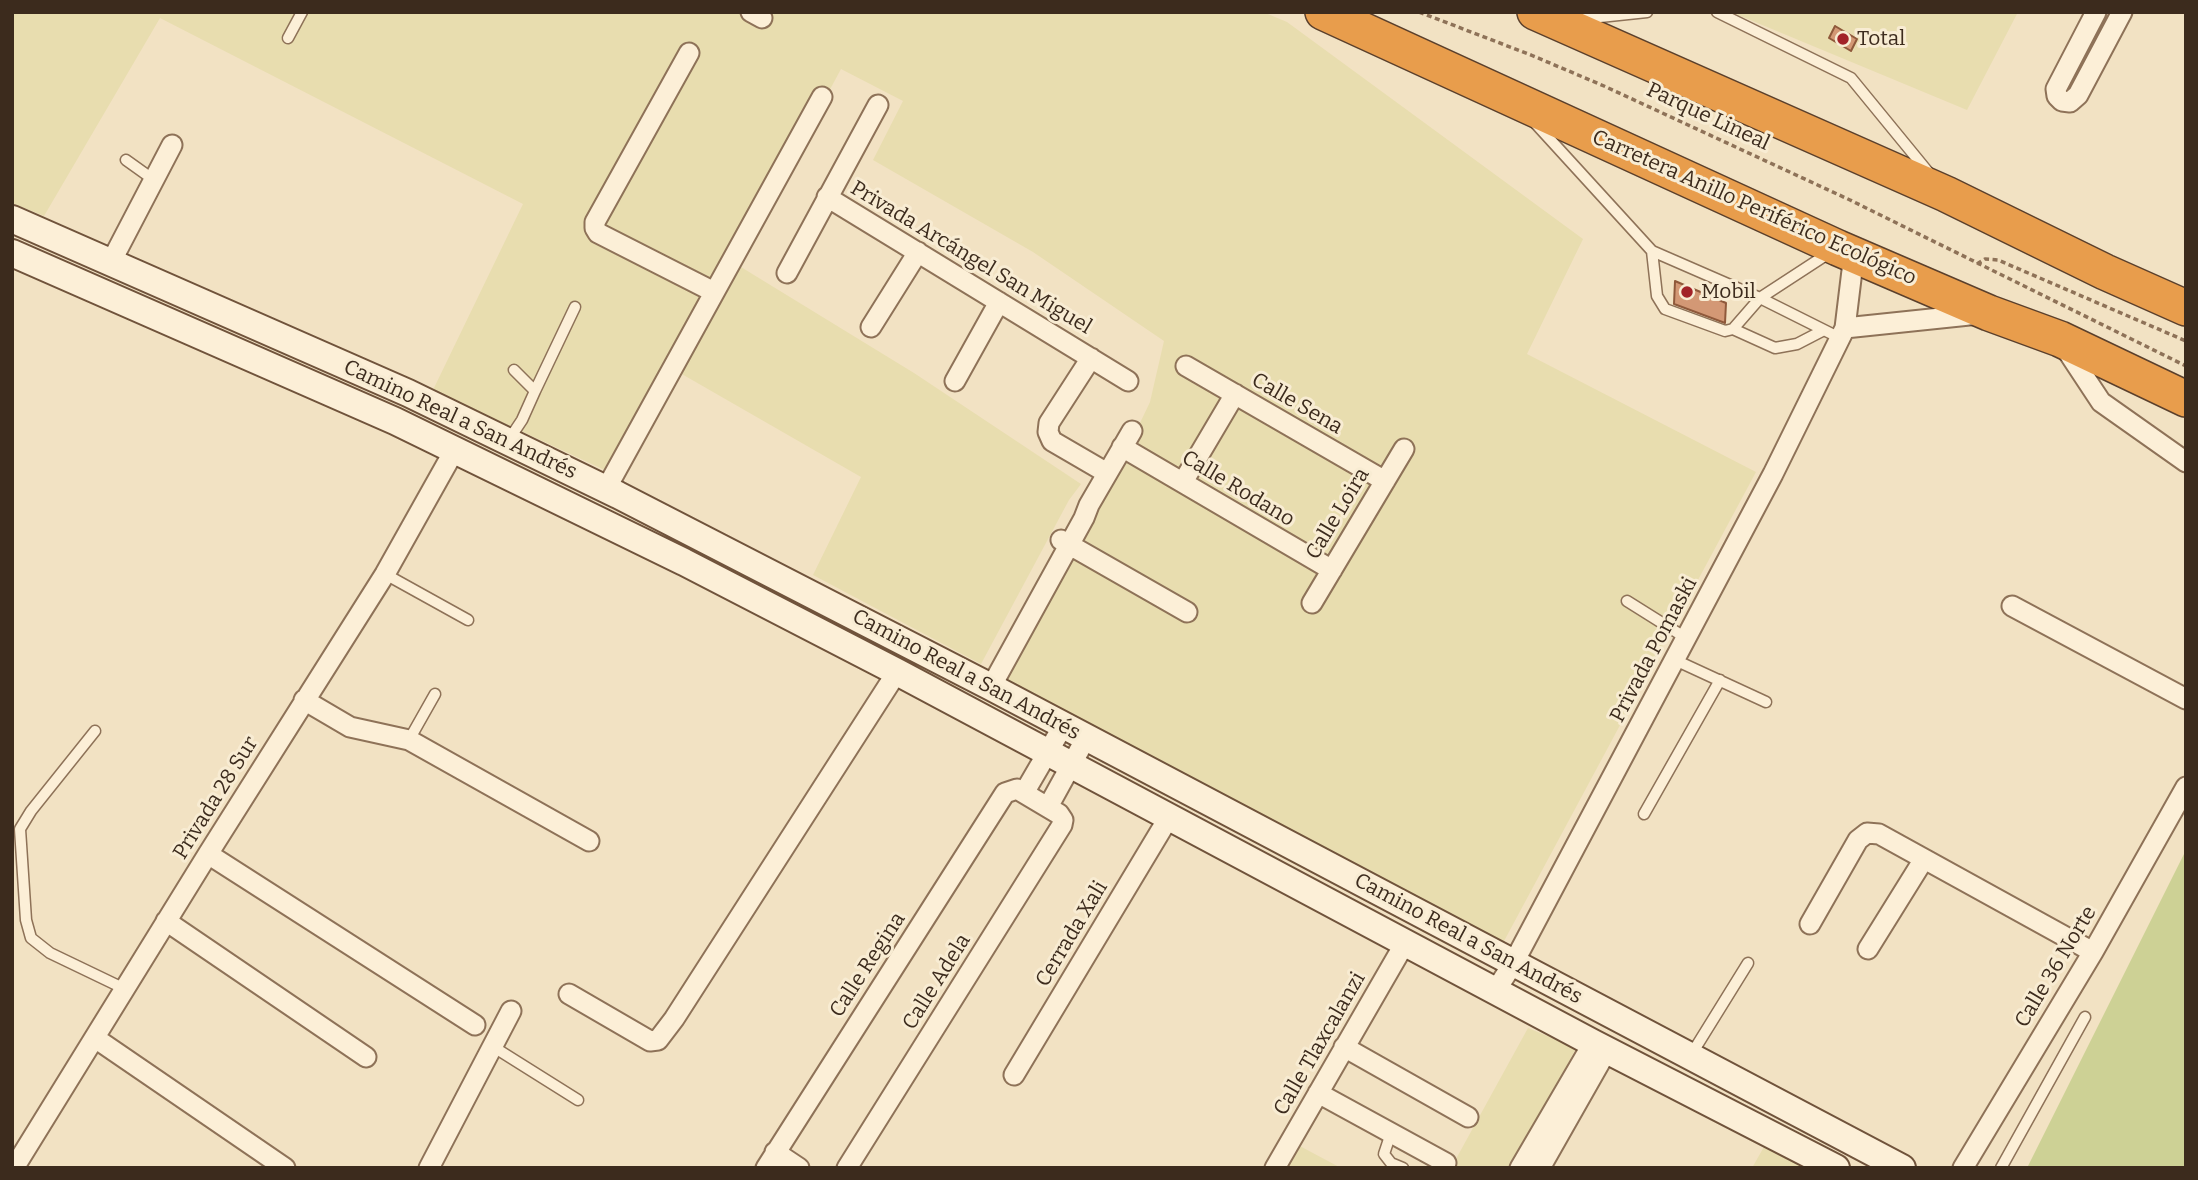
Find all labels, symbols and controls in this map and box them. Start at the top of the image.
place label: Total [1857,26,1905,52]
marker: Total [1835,31,1851,47]
street label: Parque Lineal [1642,77,1774,157]
street label: Carretera Anillo Periférico Ecológico [1588,125,1920,291]
street label: Privada Arcángel San Miguel [846,176,1096,340]
place label: Mobil [1701,279,1756,305]
marker: Mobil [1679,284,1695,300]
street label: Camino Real a San Andrés [339,355,581,485]
street label: Calle Sena [1247,368,1347,440]
street label: Calle Rodano [1177,446,1299,532]
street label: Calle Loira [1301,464,1375,564]
street label: Privada Pomaski [1605,573,1703,727]
street label: Camino Real a San Andrés [848,604,1084,746]
street label: Privada 28 Sur [168,732,264,864]
street label: Camino Real a San Andrés [1350,868,1586,1010]
street label: Cerrada Xali [1031,877,1113,991]
street label: Calle 36 Norte [2010,902,2102,1032]
street label: Calle Regina [825,908,911,1022]
street label: Calle Adela [898,930,976,1034]
street label: Calle Tlaxcalanzi [1269,968,1371,1120]

